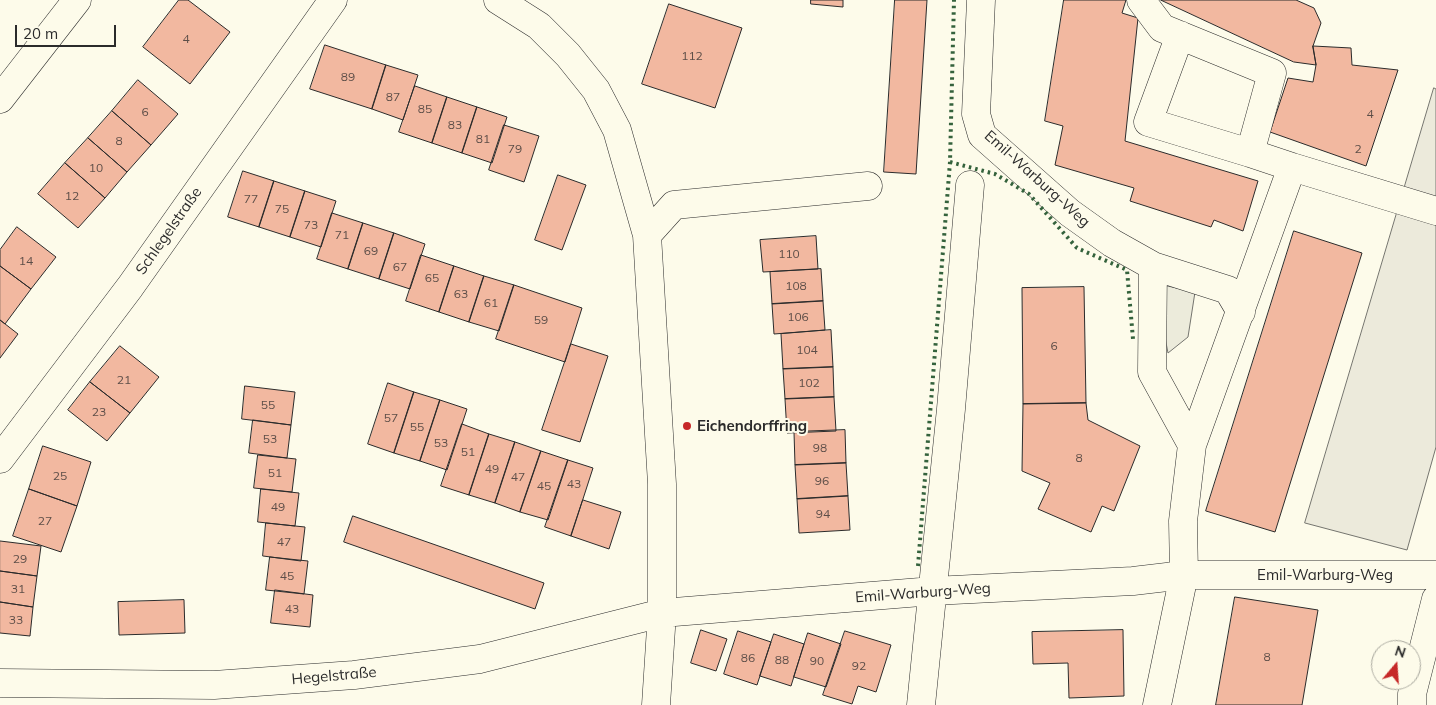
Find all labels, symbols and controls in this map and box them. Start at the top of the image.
scale bar [18,15,119,47]
text: 20 m [23,24,58,43]
house number: 4 [182,32,190,46]
house number: 112 [681,49,703,63]
house number: 89 [341,70,355,84]
house number: 87 [386,90,400,104]
house number: 85 [418,102,432,116]
house number: 6 [141,105,149,119]
house number: 4 [1366,107,1374,121]
house number: 83 [448,118,462,132]
street label: Emil-Warburg-Weg [980,127,1094,231]
house number: 81 [476,132,490,146]
house number: 8 [115,134,123,148]
house number: 79 [508,142,522,156]
house number: 2 [1354,142,1362,156]
house number: 10 [89,161,103,175]
street label: Schlegelstraße [132,184,206,278]
house number: 12 [65,189,79,203]
house number: 77 [244,192,258,206]
house number: 75 [275,202,289,216]
house number: 73 [304,218,318,232]
house number: 71 [335,228,349,242]
house number: 69 [364,244,378,258]
house number: 110 [778,247,800,261]
house number: 14 [19,254,33,268]
house number: 67 [393,260,407,274]
house number: 65 [425,271,439,285]
house number: 108 [785,279,807,293]
house number: 63 [454,287,468,301]
house number: 61 [484,296,498,310]
house number: 106 [787,310,809,324]
house number: 59 [534,313,548,327]
house number: 6 [1050,339,1058,353]
house number: 104 [796,343,818,357]
house number: 21 [117,373,131,387]
house number: 102 [798,376,820,390]
house number: 55 [261,398,275,412]
house number: 23 [92,405,106,419]
house number: 57 [384,411,398,425]
place label: Eichendorffring [697,417,807,435]
house number: 55 [410,420,424,434]
marker: Eichendorffring [681,420,693,432]
house number: 53 [263,432,277,446]
house number: 53 [434,436,448,450]
house number: 98 [813,441,827,455]
house number: 51 [461,445,475,459]
house number: 8 [1075,451,1083,465]
house number: 49 [485,462,499,476]
house number: 51 [268,466,282,480]
house number: 25 [53,469,67,483]
house number: 47 [511,470,525,484]
house number: 96 [815,474,829,488]
house number: 43 [567,477,581,491]
house number: 45 [537,479,551,493]
house number: 49 [271,500,285,514]
house number: 94 [816,507,830,521]
house number: 27 [38,514,52,528]
house number: 47 [277,535,291,549]
house number: 29 [13,552,27,566]
street label: Emil-Warburg-Weg [1257,566,1393,584]
house number: 45 [280,569,294,583]
street label: Emil-Warburg-Weg [855,579,991,607]
house number: 31 [11,582,25,596]
house number: 43 [285,602,299,616]
house number: 33 [9,613,23,627]
north arrow [1371,640,1421,690]
text: N [1393,641,1408,662]
house number: 8 [1263,650,1271,664]
house number: 86 [741,651,755,665]
house number: 88 [775,653,789,667]
house number: 90 [810,654,824,668]
house number: 92 [852,659,866,673]
street label: Hegelstraße [291,663,377,689]

